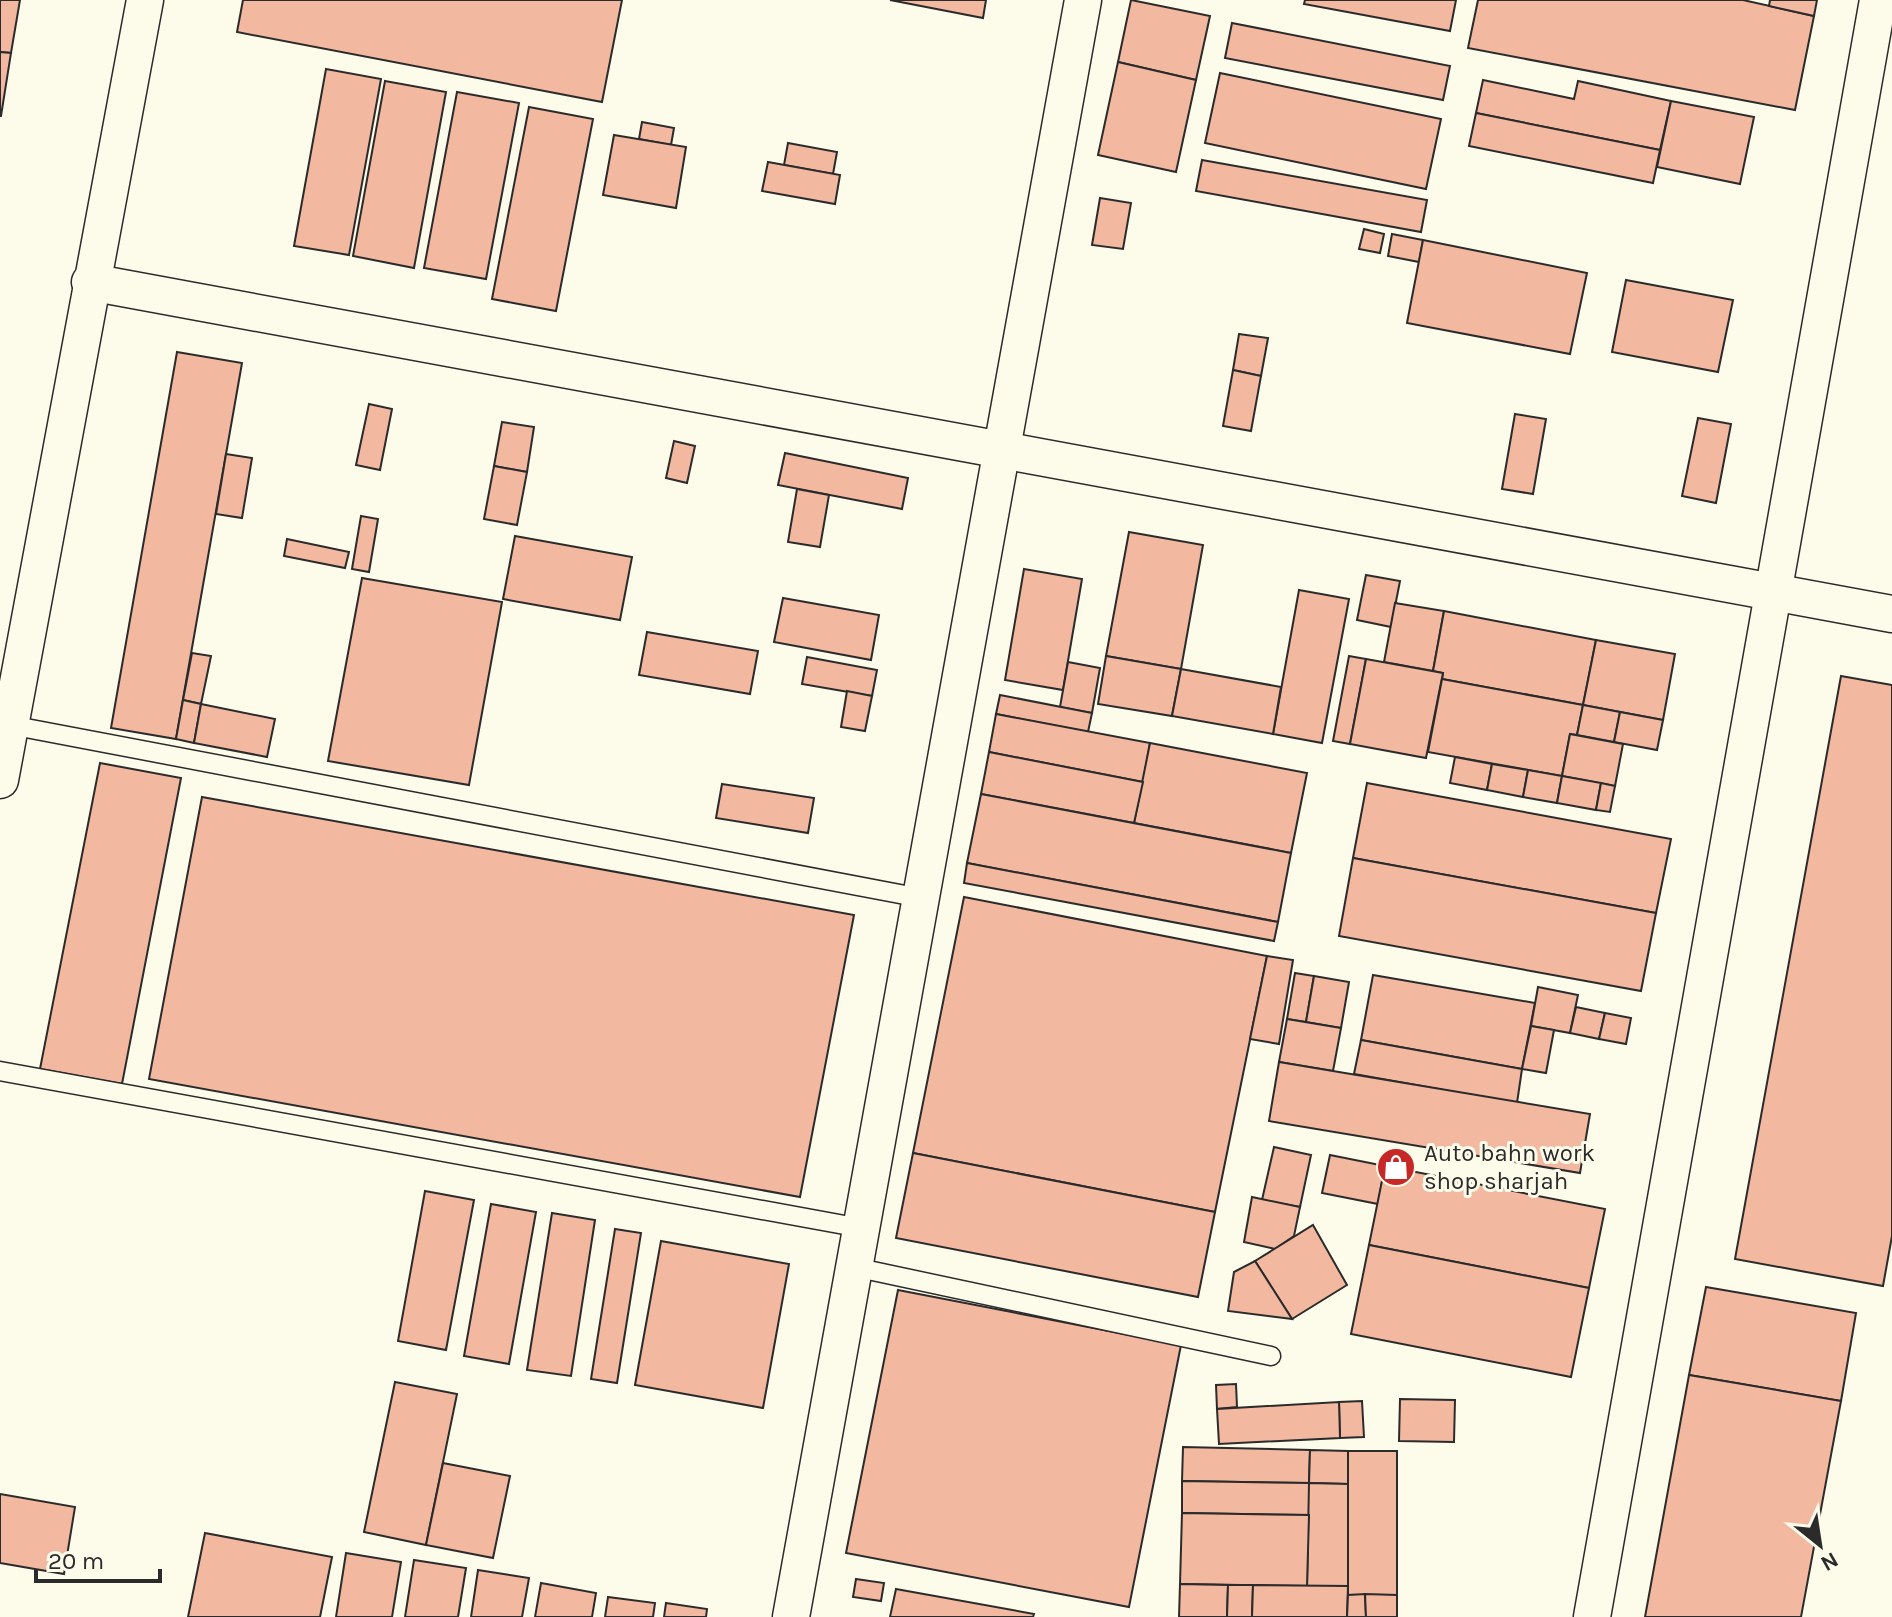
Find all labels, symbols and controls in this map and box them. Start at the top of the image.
place label: Auto bahn work shop sharjah [1424,1139,1595,1195]
shop icon: Auto bahn work shop sharjah [1375,1146,1417,1188]
north arrow [1780,1505,1860,1585]
scale bar [36,1533,160,1583]
text: N [1816,1546,1843,1577]
text: 20 m [48,1547,104,1575]

